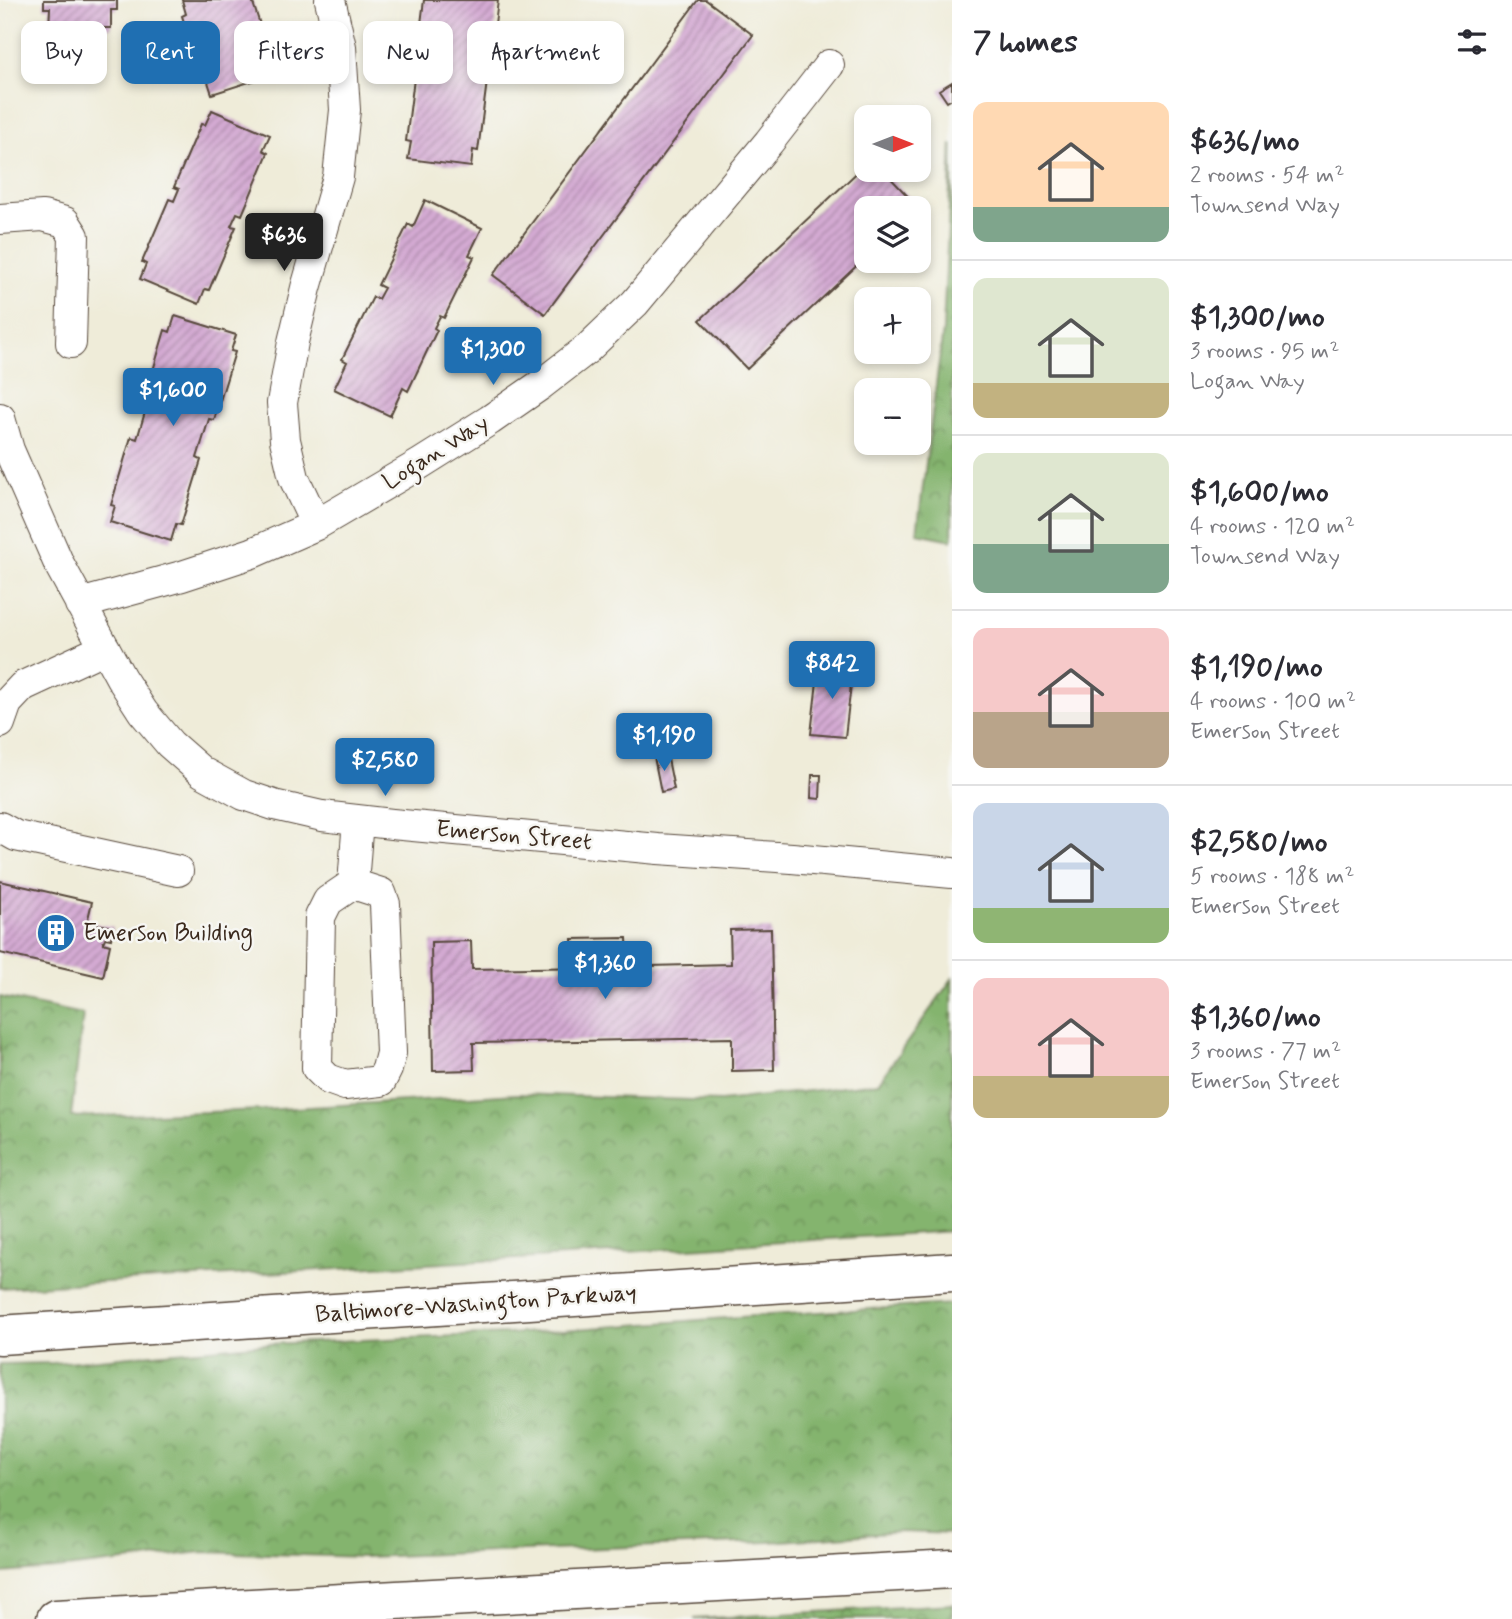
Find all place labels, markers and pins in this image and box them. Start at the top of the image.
pin: $636 [243,214,325,273]
pin: $1,300 [436,328,550,387]
pin: $1,600 [116,368,230,428]
pin: $842 [791,642,873,701]
pin: $1,190 [607,714,721,773]
pin: $2,580 [328,738,442,798]
building icon: Emerson Building [35,912,77,954]
place label: Emerson Building [83,918,253,951]
pin: $1,360 [548,942,662,1001]

